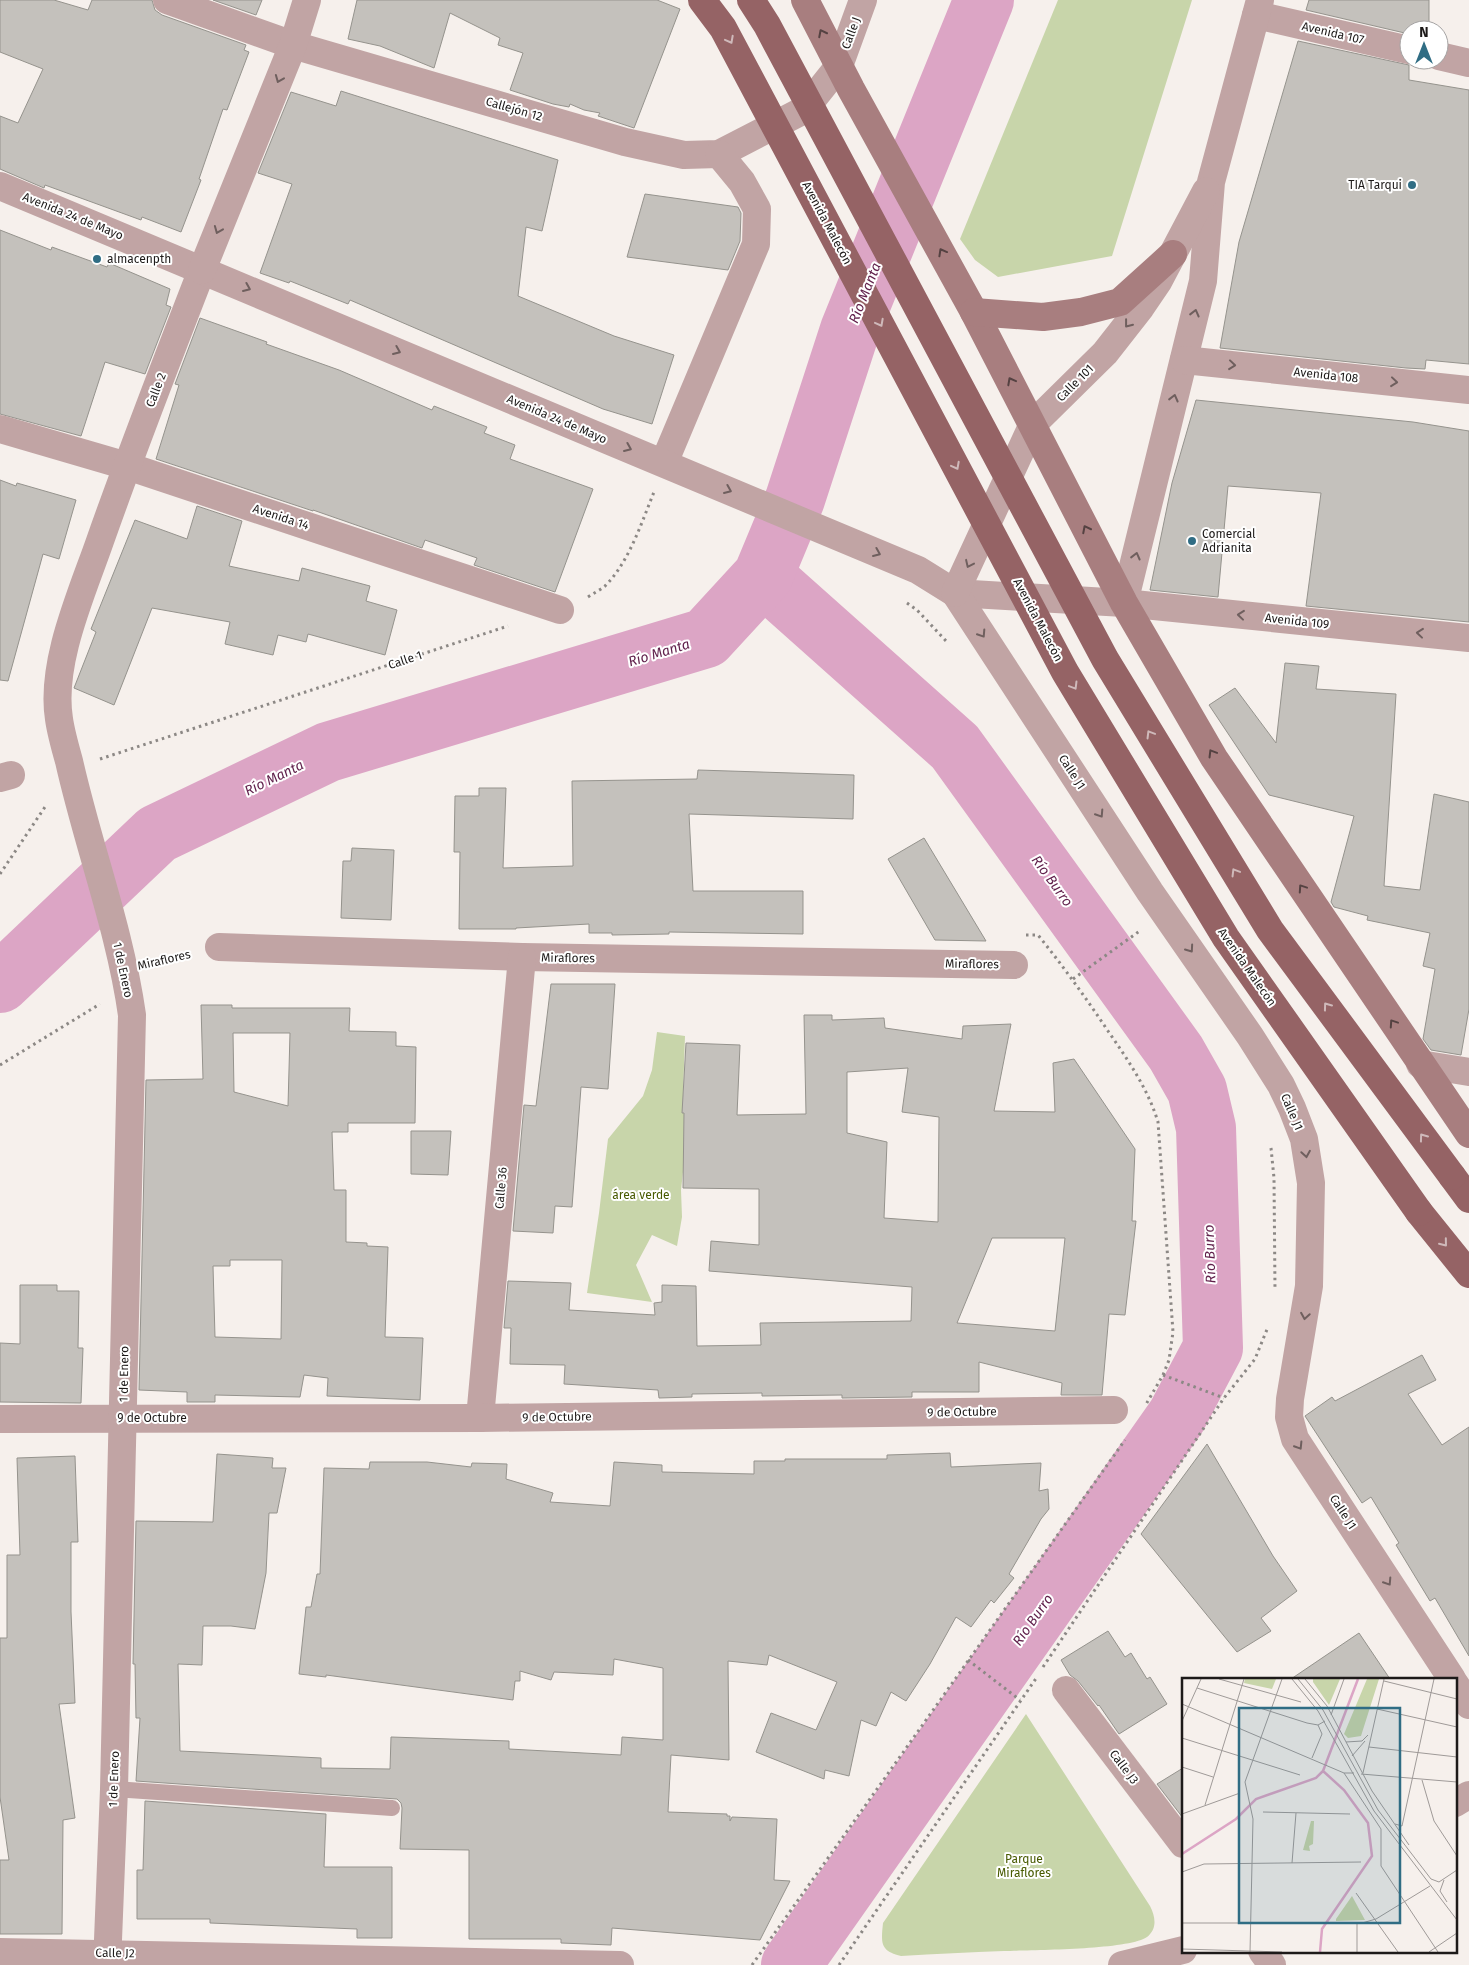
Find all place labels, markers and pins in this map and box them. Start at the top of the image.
place label: TIA Tarqui [1348,178,1402,192]
marker: TIA Tarqui [1406,179,1418,191]
place label: almacenpth [107,252,171,266]
marker: almacenpth [91,253,103,265]
place label: Comercial Adrianita [1202,527,1256,555]
marker: Comercial Adrianita [1186,535,1198,547]

